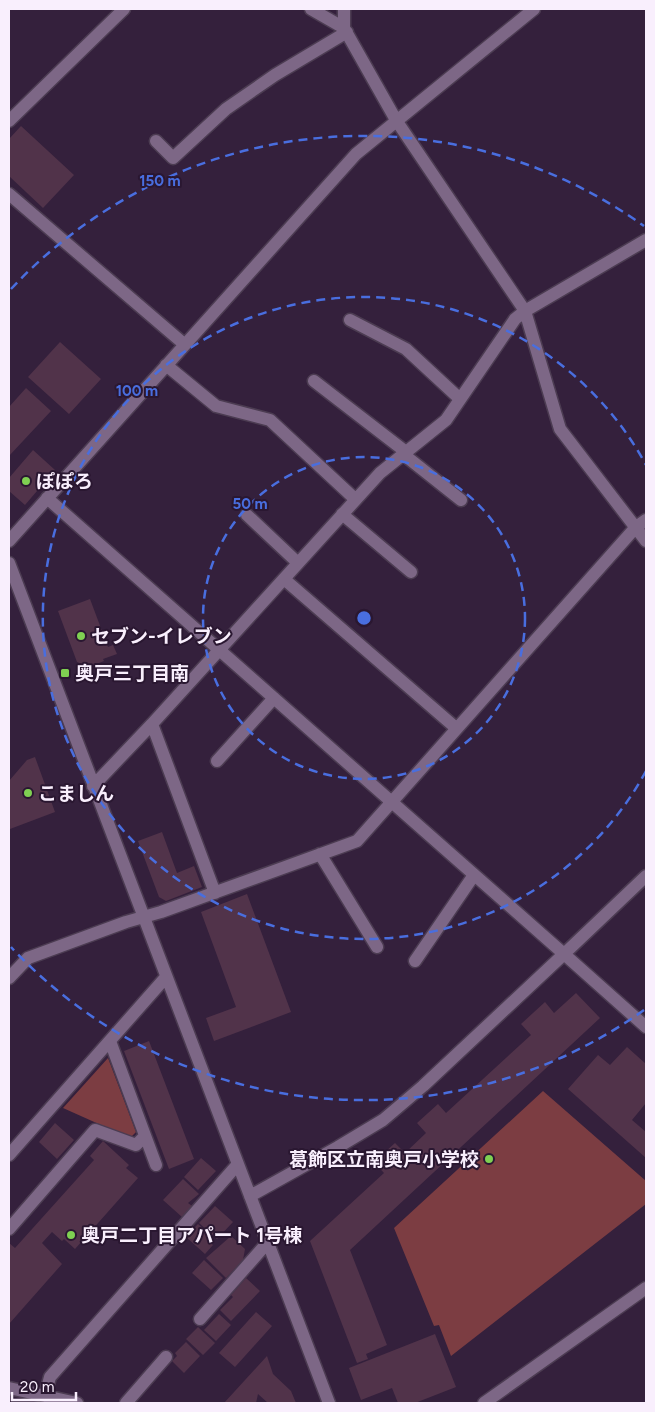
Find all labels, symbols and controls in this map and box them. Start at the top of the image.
text: 150 m [139,172,181,190]
text: 100 m [116,382,158,400]
place label: ぽぽろ [36,470,93,493]
marker: ぽぽろ [20,475,32,487]
text: 50 m [232,495,268,513]
centre of rings [355,609,373,627]
place label: セブン-イレブン [91,625,232,648]
marker: セブン-イレブン [75,630,87,642]
place label: 奥戸三丁目南 [75,662,189,685]
marker: 奥戸三丁目南 [59,667,71,679]
place label: こましん [38,782,114,805]
marker: こましん [22,787,34,799]
place label: 葛飾区立南奥戸小学校 [289,1148,479,1171]
marker: 葛飾区立南奥戸小学校 [483,1153,495,1165]
place label: 奥戸二丁目アパート 1号棟 [81,1224,302,1247]
marker: 奥戸二丁目アパート 1号棟 [65,1229,77,1241]
scale bar [12,1370,76,1402]
text: 20 m [20,1378,54,1396]

